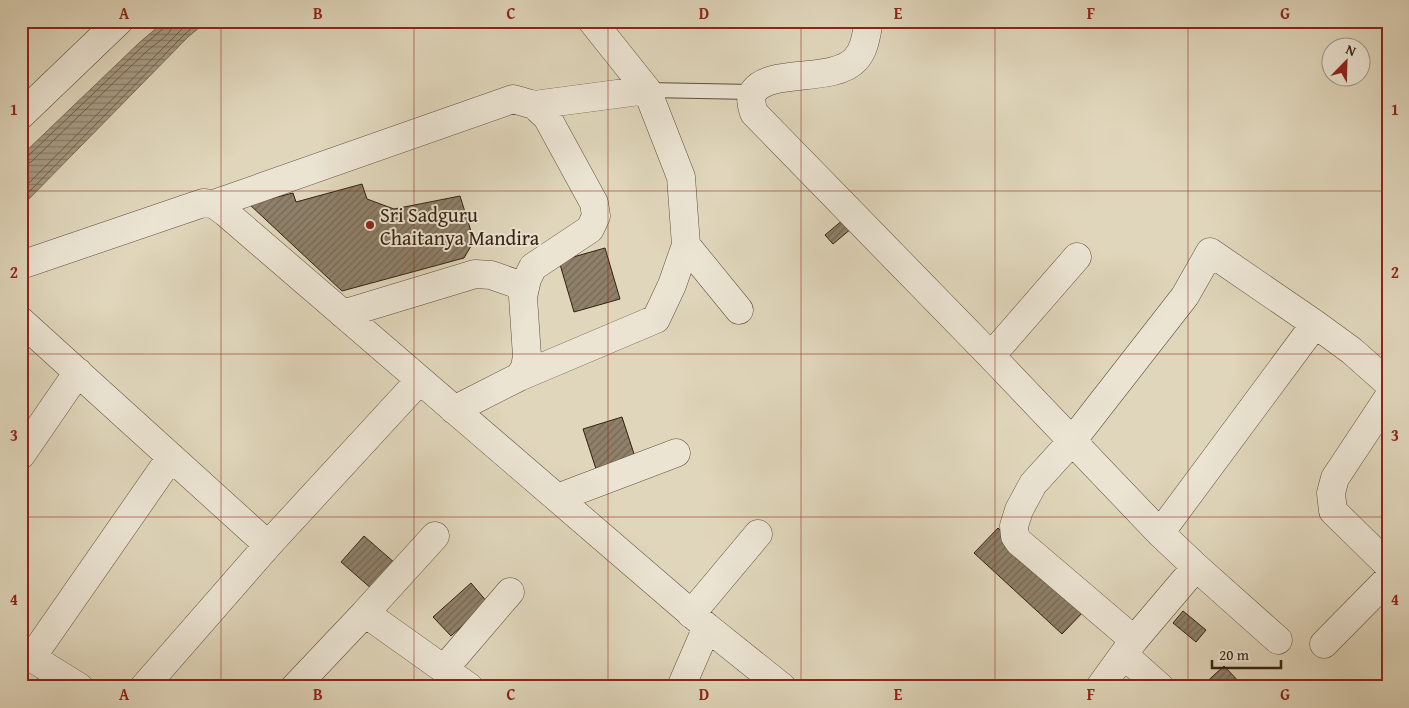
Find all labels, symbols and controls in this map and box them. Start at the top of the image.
text: A [119,1,130,25]
text: B [313,1,323,25]
text: C [506,1,516,25]
text: D [699,1,709,25]
text: E [894,1,903,25]
text: F [1087,1,1095,25]
text: G [1280,1,1290,25]
north arrow [1322,38,1372,88]
text: N [1343,39,1360,61]
text: 1 [10,97,18,121]
text: 1 [1391,97,1399,121]
place label: Sri Sadguru Chaitanya Mandira [380,200,540,252]
marker: Sri Sadguru Chaitanya Mandira [364,219,376,231]
text: 2 [10,260,18,284]
text: 2 [1391,260,1399,284]
text: 3 [10,423,18,447]
text: 3 [1391,423,1399,447]
text: 4 [10,587,18,611]
text: 4 [1391,587,1399,611]
scale bar [1212,638,1280,670]
text: 20 m [1219,644,1250,665]
text: A [119,682,130,706]
text: B [313,682,323,706]
text: C [506,682,516,706]
text: D [699,682,709,706]
text: E [894,682,903,706]
text: F [1087,682,1095,706]
text: G [1280,682,1290,706]

